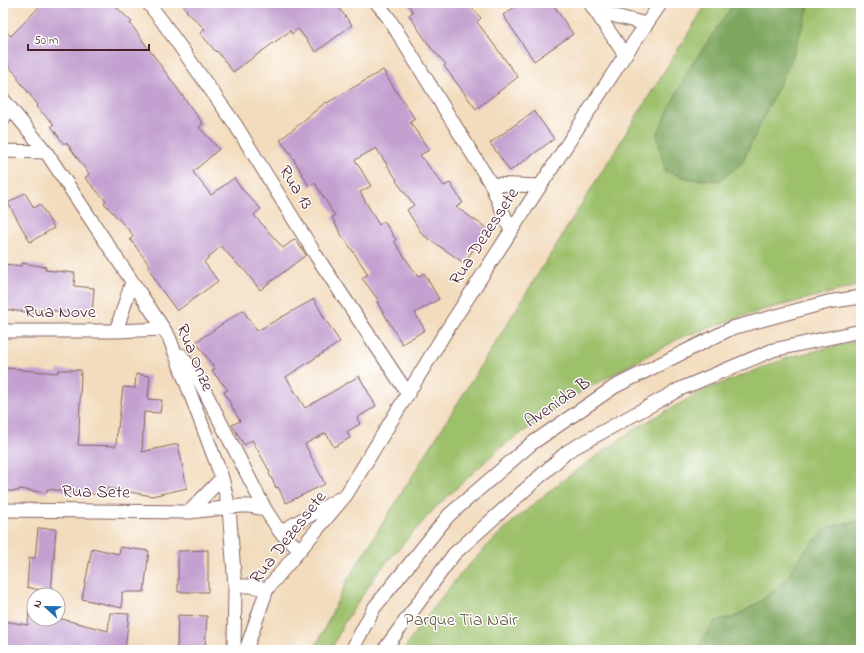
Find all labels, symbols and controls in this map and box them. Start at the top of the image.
scale bar [28,26,149,52]
text: 50 m [34,32,58,50]
street label: Rua 13 [271,161,319,215]
street label: Rua Dezessete [444,182,527,291]
street label: Rua Nove [24,300,97,326]
street label: Rua Onze [168,320,220,396]
street label: Avenida B [520,371,596,435]
street label: Rua Sete [62,479,131,507]
street label: Rua Dezessete [244,485,334,590]
north arrow [26,587,66,627]
text: N [29,597,46,610]
park label: Parque Tia Nair [404,608,518,634]

